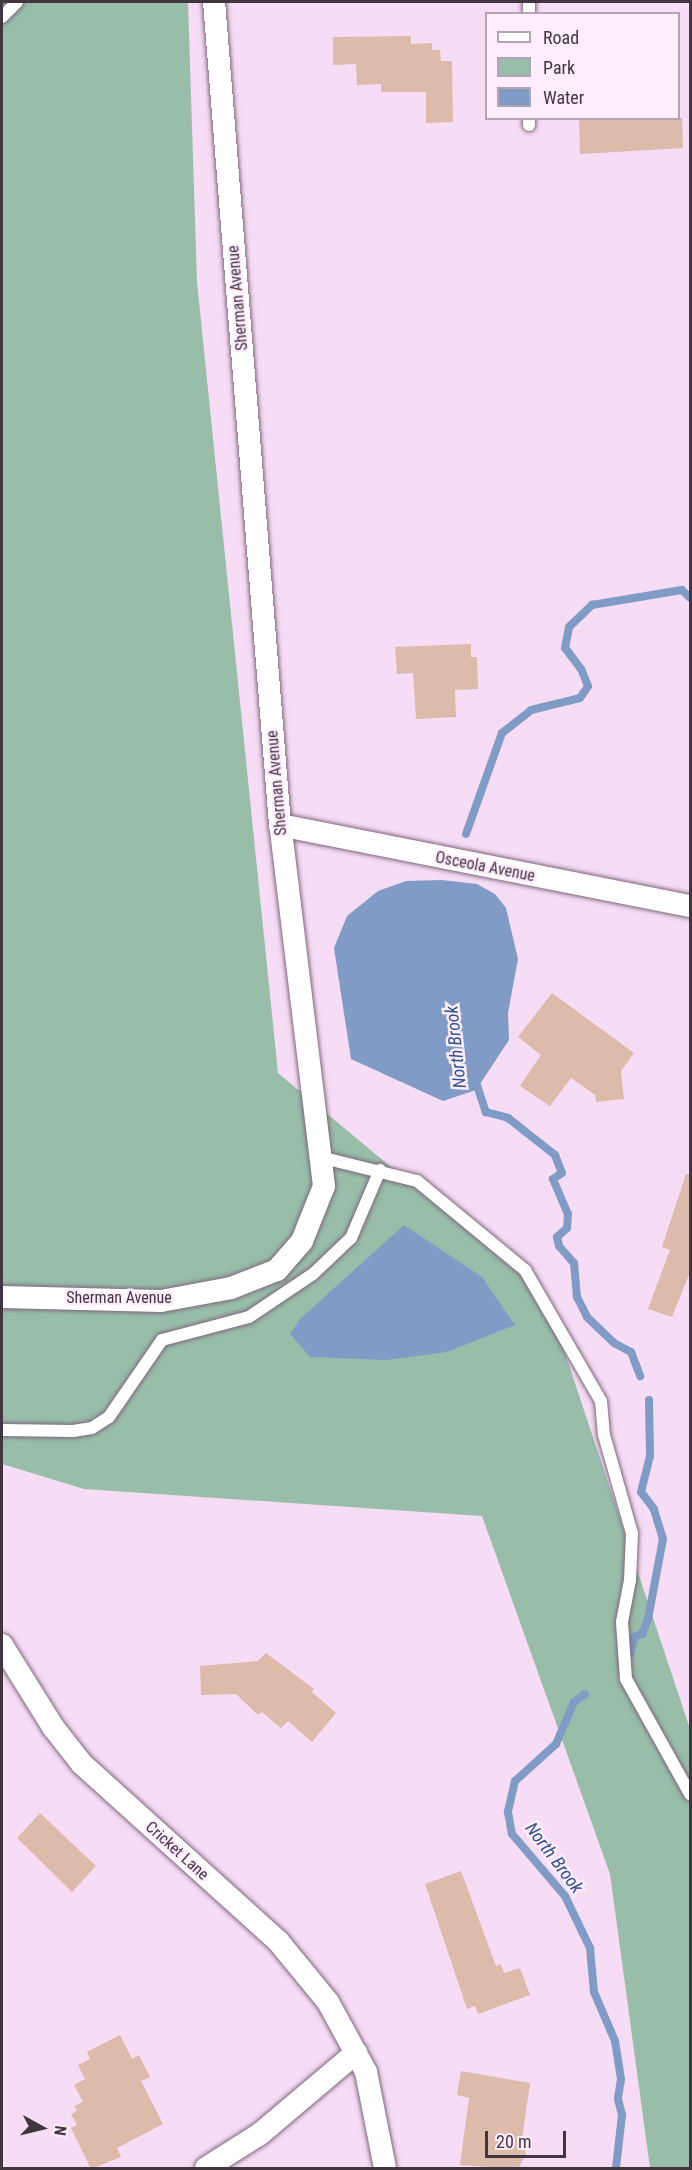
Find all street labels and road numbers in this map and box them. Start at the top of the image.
street label: Sherman Avenue [224,245,252,351]
street label: Sherman Avenue [263,730,291,836]
street label: Osceola Avenue [434,848,536,886]
street label: Sherman Avenue [66,1288,172,1308]
street label: Cricket Lane [141,1818,213,1884]

